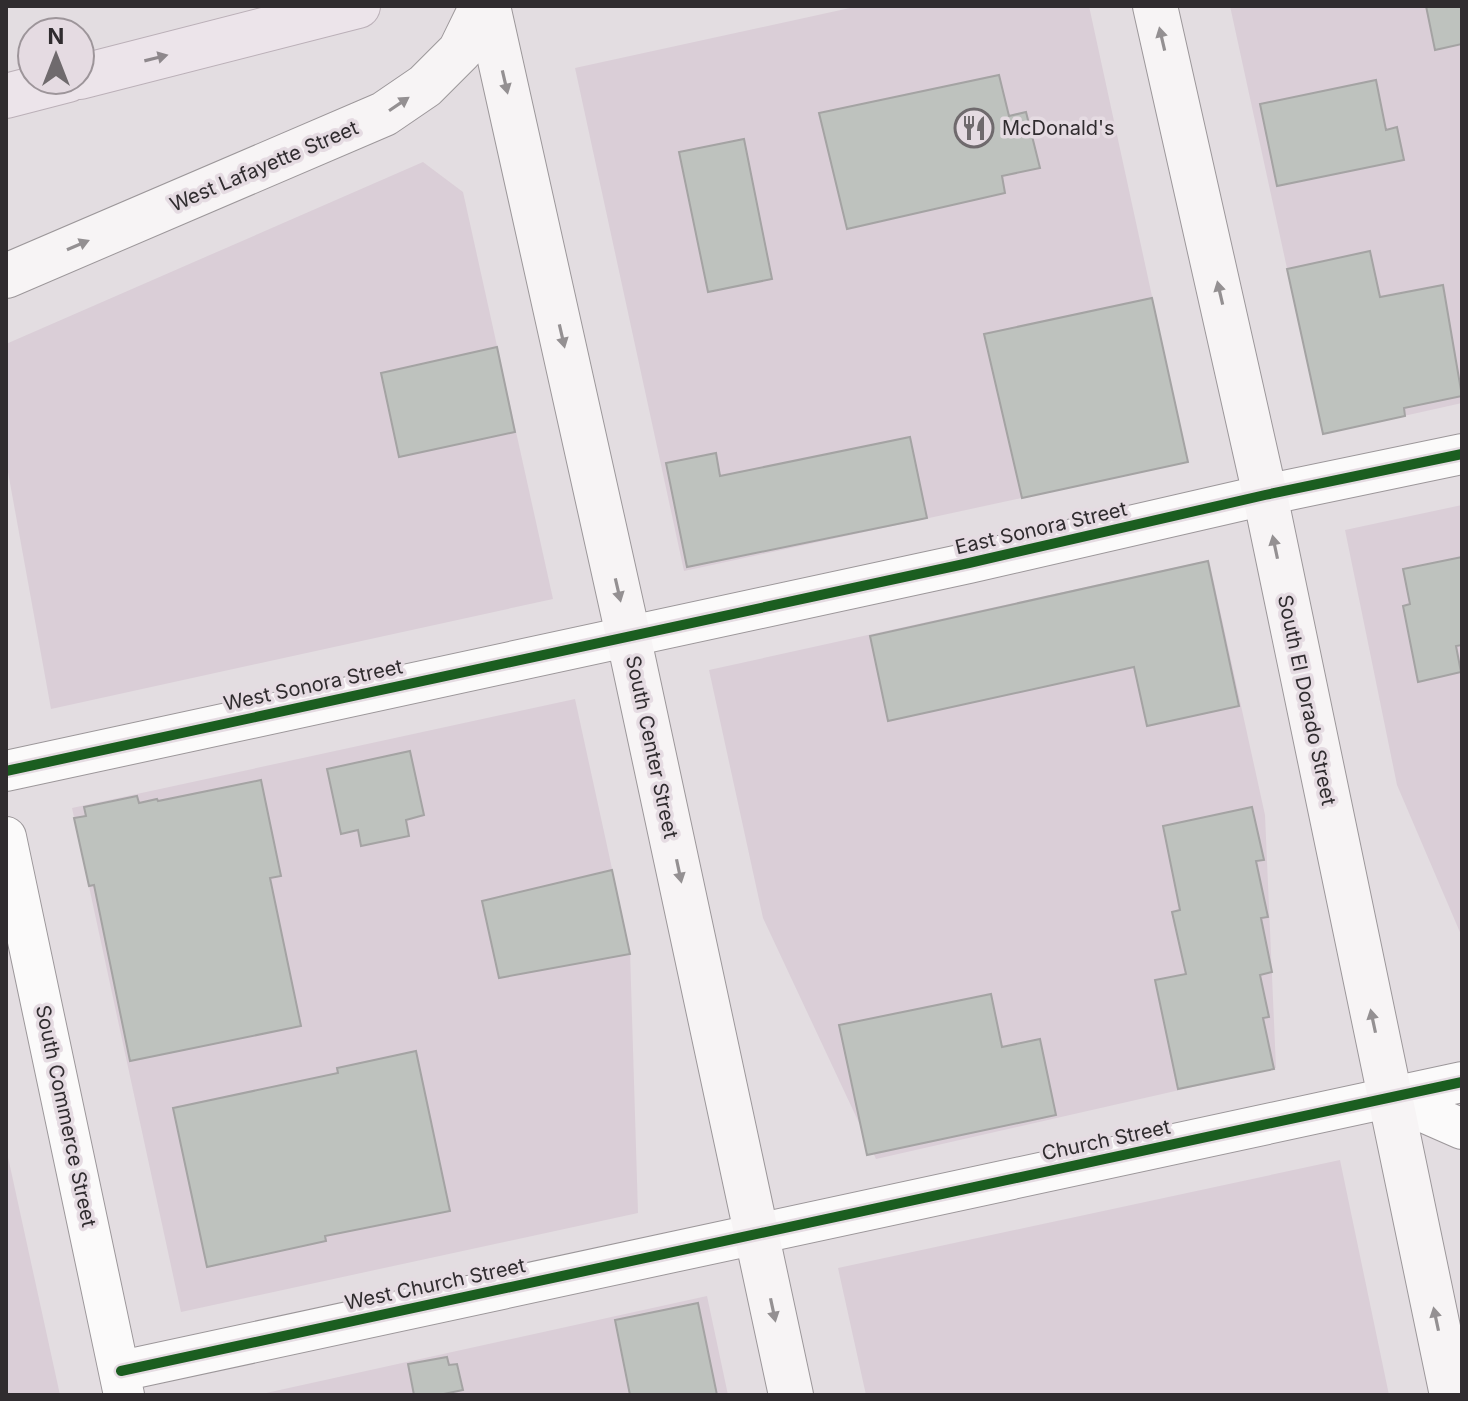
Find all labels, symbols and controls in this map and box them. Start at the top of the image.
north arrow [16,16,96,96]
text: N [48,23,64,49]
one-way arrow [1156,27,1168,52]
one-way arrow [143,51,168,63]
one-way arrow [499,70,512,95]
one-way arrow [389,97,410,112]
restaurant icon: McDonald's [953,107,995,149]
street label: West Lafayette Street [166,115,362,217]
place label: McDonald's [1002,116,1115,140]
one-way arrow [66,239,90,252]
one-way arrow [1213,280,1226,305]
one-way arrow [556,324,568,349]
street label: East Sonora Street [953,496,1130,559]
one-way arrow [1269,534,1281,559]
one-way arrow [612,577,625,602]
street label: South El Dorado Street [1273,593,1341,808]
street label: South Center Street [621,653,683,841]
street label: West Sonora Street [221,654,405,716]
one-way arrow [673,859,686,884]
street label: South Commerce Street [31,1003,101,1230]
one-way arrow [1366,1008,1379,1033]
street label: Church Street [1040,1115,1173,1165]
street label: West Church Street [343,1253,528,1315]
one-way arrow [767,1298,780,1323]
one-way arrow [1429,1306,1442,1331]

